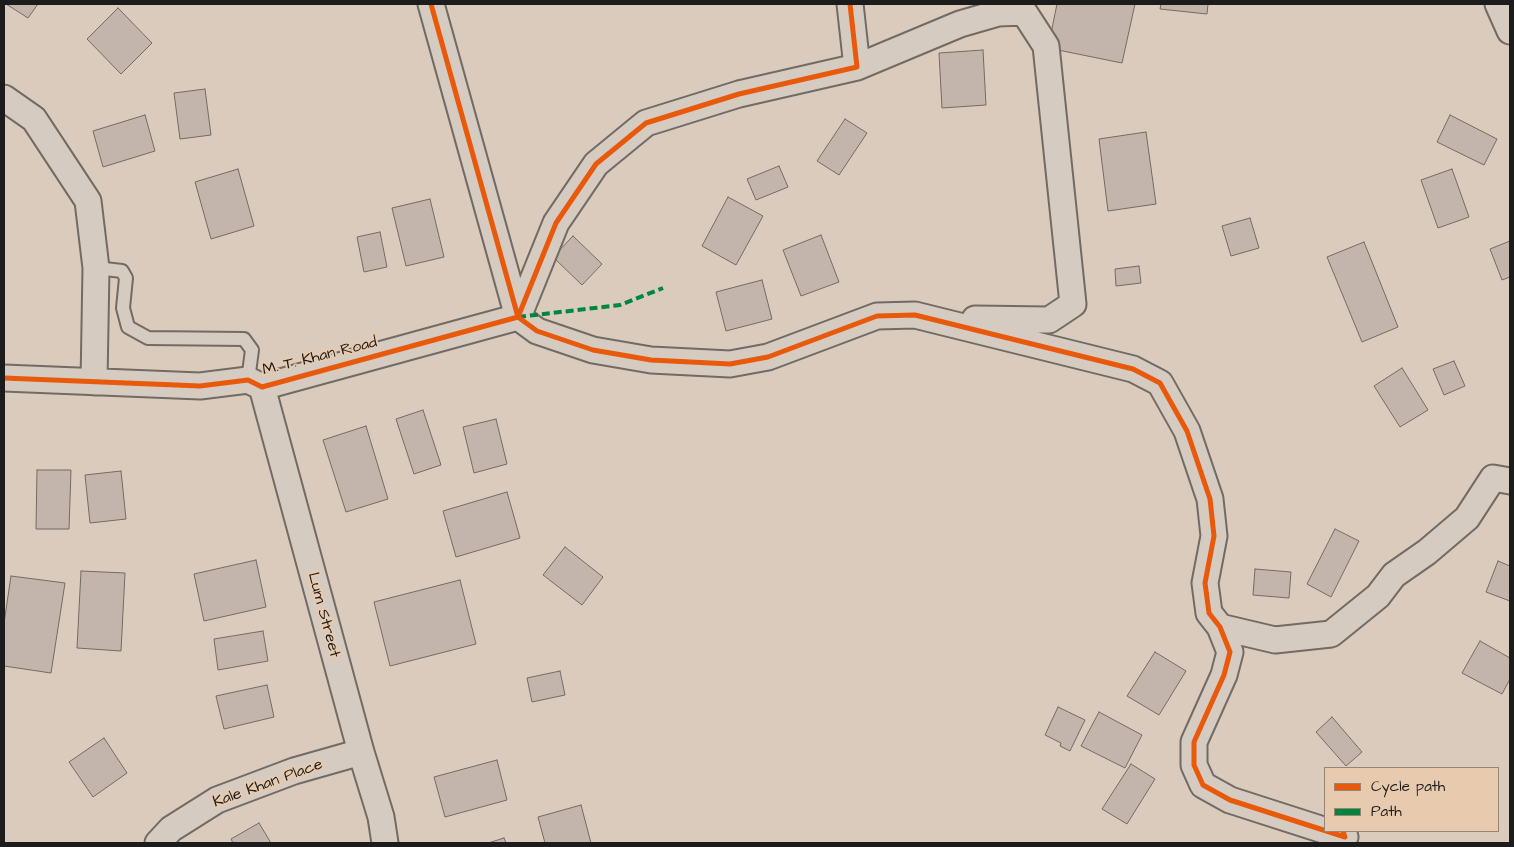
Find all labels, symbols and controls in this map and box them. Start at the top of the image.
street label: M. T. Khan Road [261,333,379,381]
street label: Lum Street [302,570,344,660]
street label: Kale Khan Place [211,755,325,813]
legend [1324,767,1499,832]
text: Cycle path [1371,776,1445,797]
text: Path [1371,801,1402,822]

